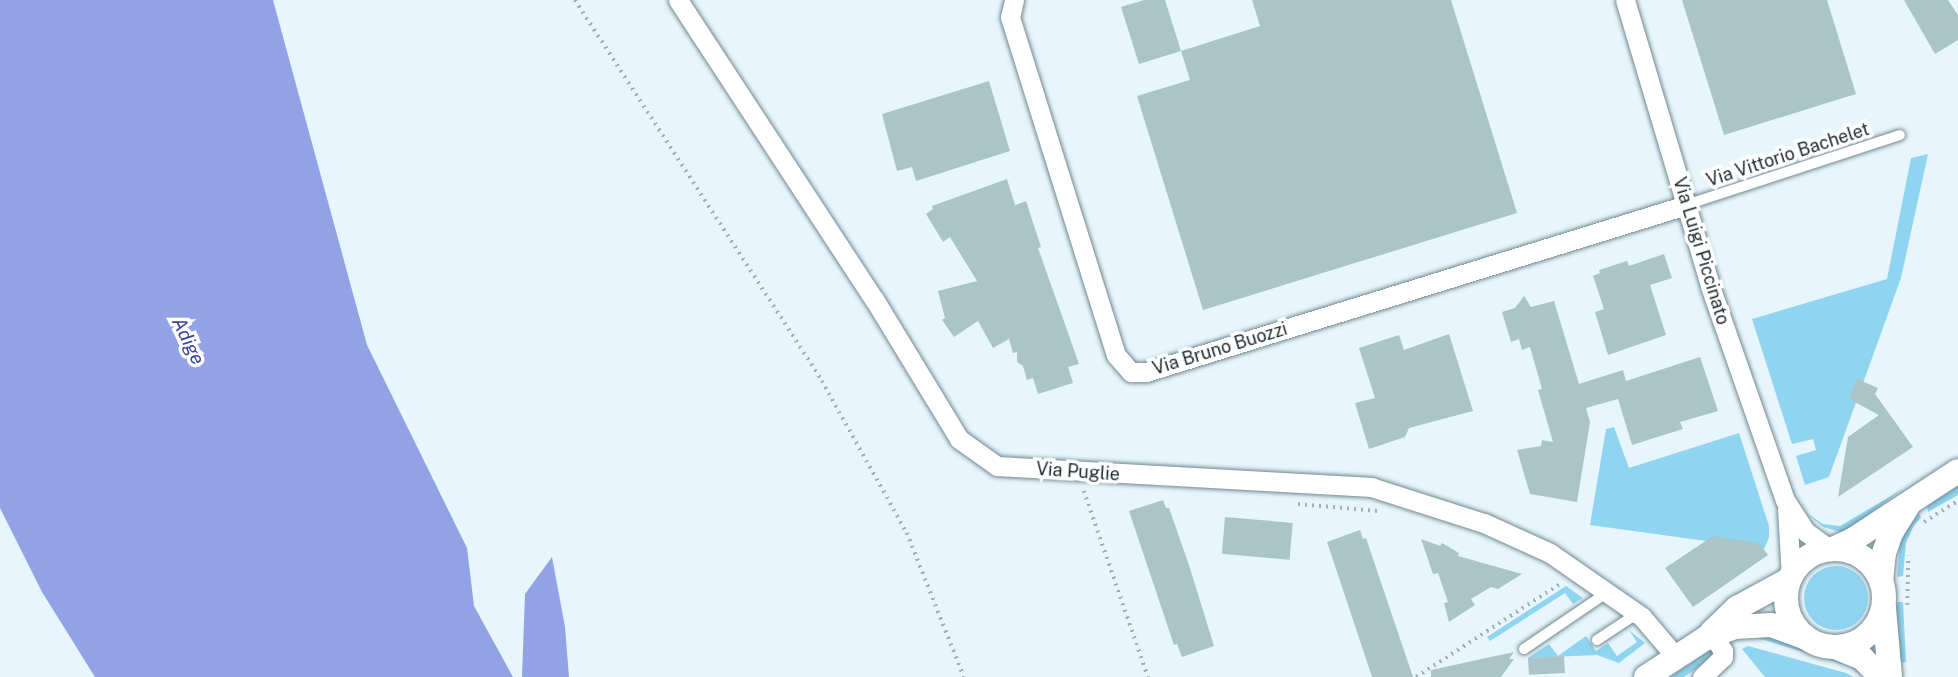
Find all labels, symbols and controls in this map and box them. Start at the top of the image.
street label: Via Vittorio Bachelet [1704,118,1872,192]
street label: Via Luigi Piccinato [1668,175,1734,327]
water label: Adige [167,314,209,368]
street label: Via Bruno Buozzi [1150,318,1290,380]
street label: Via Puglie [1035,458,1121,486]

